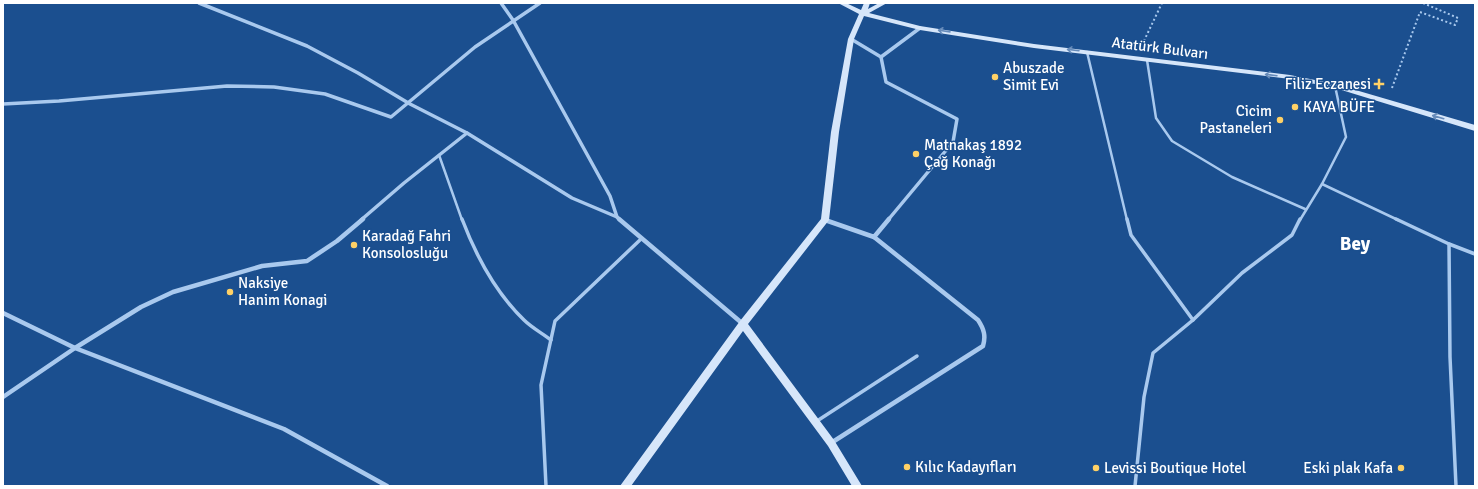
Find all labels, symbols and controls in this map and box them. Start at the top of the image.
one-way arrow [938,27,951,35]
street label: Atatürk Bulvarı [1111,33,1209,63]
one-way arrow [1067,46,1080,54]
place label: Abuszade Simit Evi [1003,59,1065,94]
one-way arrow [1265,71,1278,79]
marker: Abuszade Simit Evi [990,72,1000,82]
place label: Filiz Eczanesi [1285,75,1371,93]
marker: Filiz Eczanesi [1374,79,1384,89]
place label: KAYA BÜFE [1303,98,1375,116]
place label: Cicim Pastaneleri [1200,102,1272,137]
marker: KAYA BÜFE [1290,102,1300,112]
one-way arrow [1431,113,1444,120]
marker: Cicim Pastaneleri [1275,115,1285,125]
place label: Matnakaş 1892 Çağ Konağı [924,136,1022,171]
marker: Matnakaş 1892 Çağ Konağı [911,149,921,159]
place label: Karadağ Fahri Konsolosluğu [362,227,451,262]
district label: Bey [1340,232,1371,256]
marker: Karadağ Fahri Konsolosluğu [349,240,359,250]
place label: Naksiye Hanim Konagi [238,274,327,309]
marker: Naksiye Hanim Konagi [225,287,235,297]
place label: Kılıc Kadayıfları [915,458,1017,476]
place label: Levissi Boutique Hotel [1104,459,1246,477]
place label: Eski plak Kafa [1303,459,1393,477]
marker: Kılıc Kadayıfları [902,462,912,472]
marker: Levissi Boutique Hotel [1091,463,1101,473]
marker: Eski plak Kafa [1396,463,1406,473]

